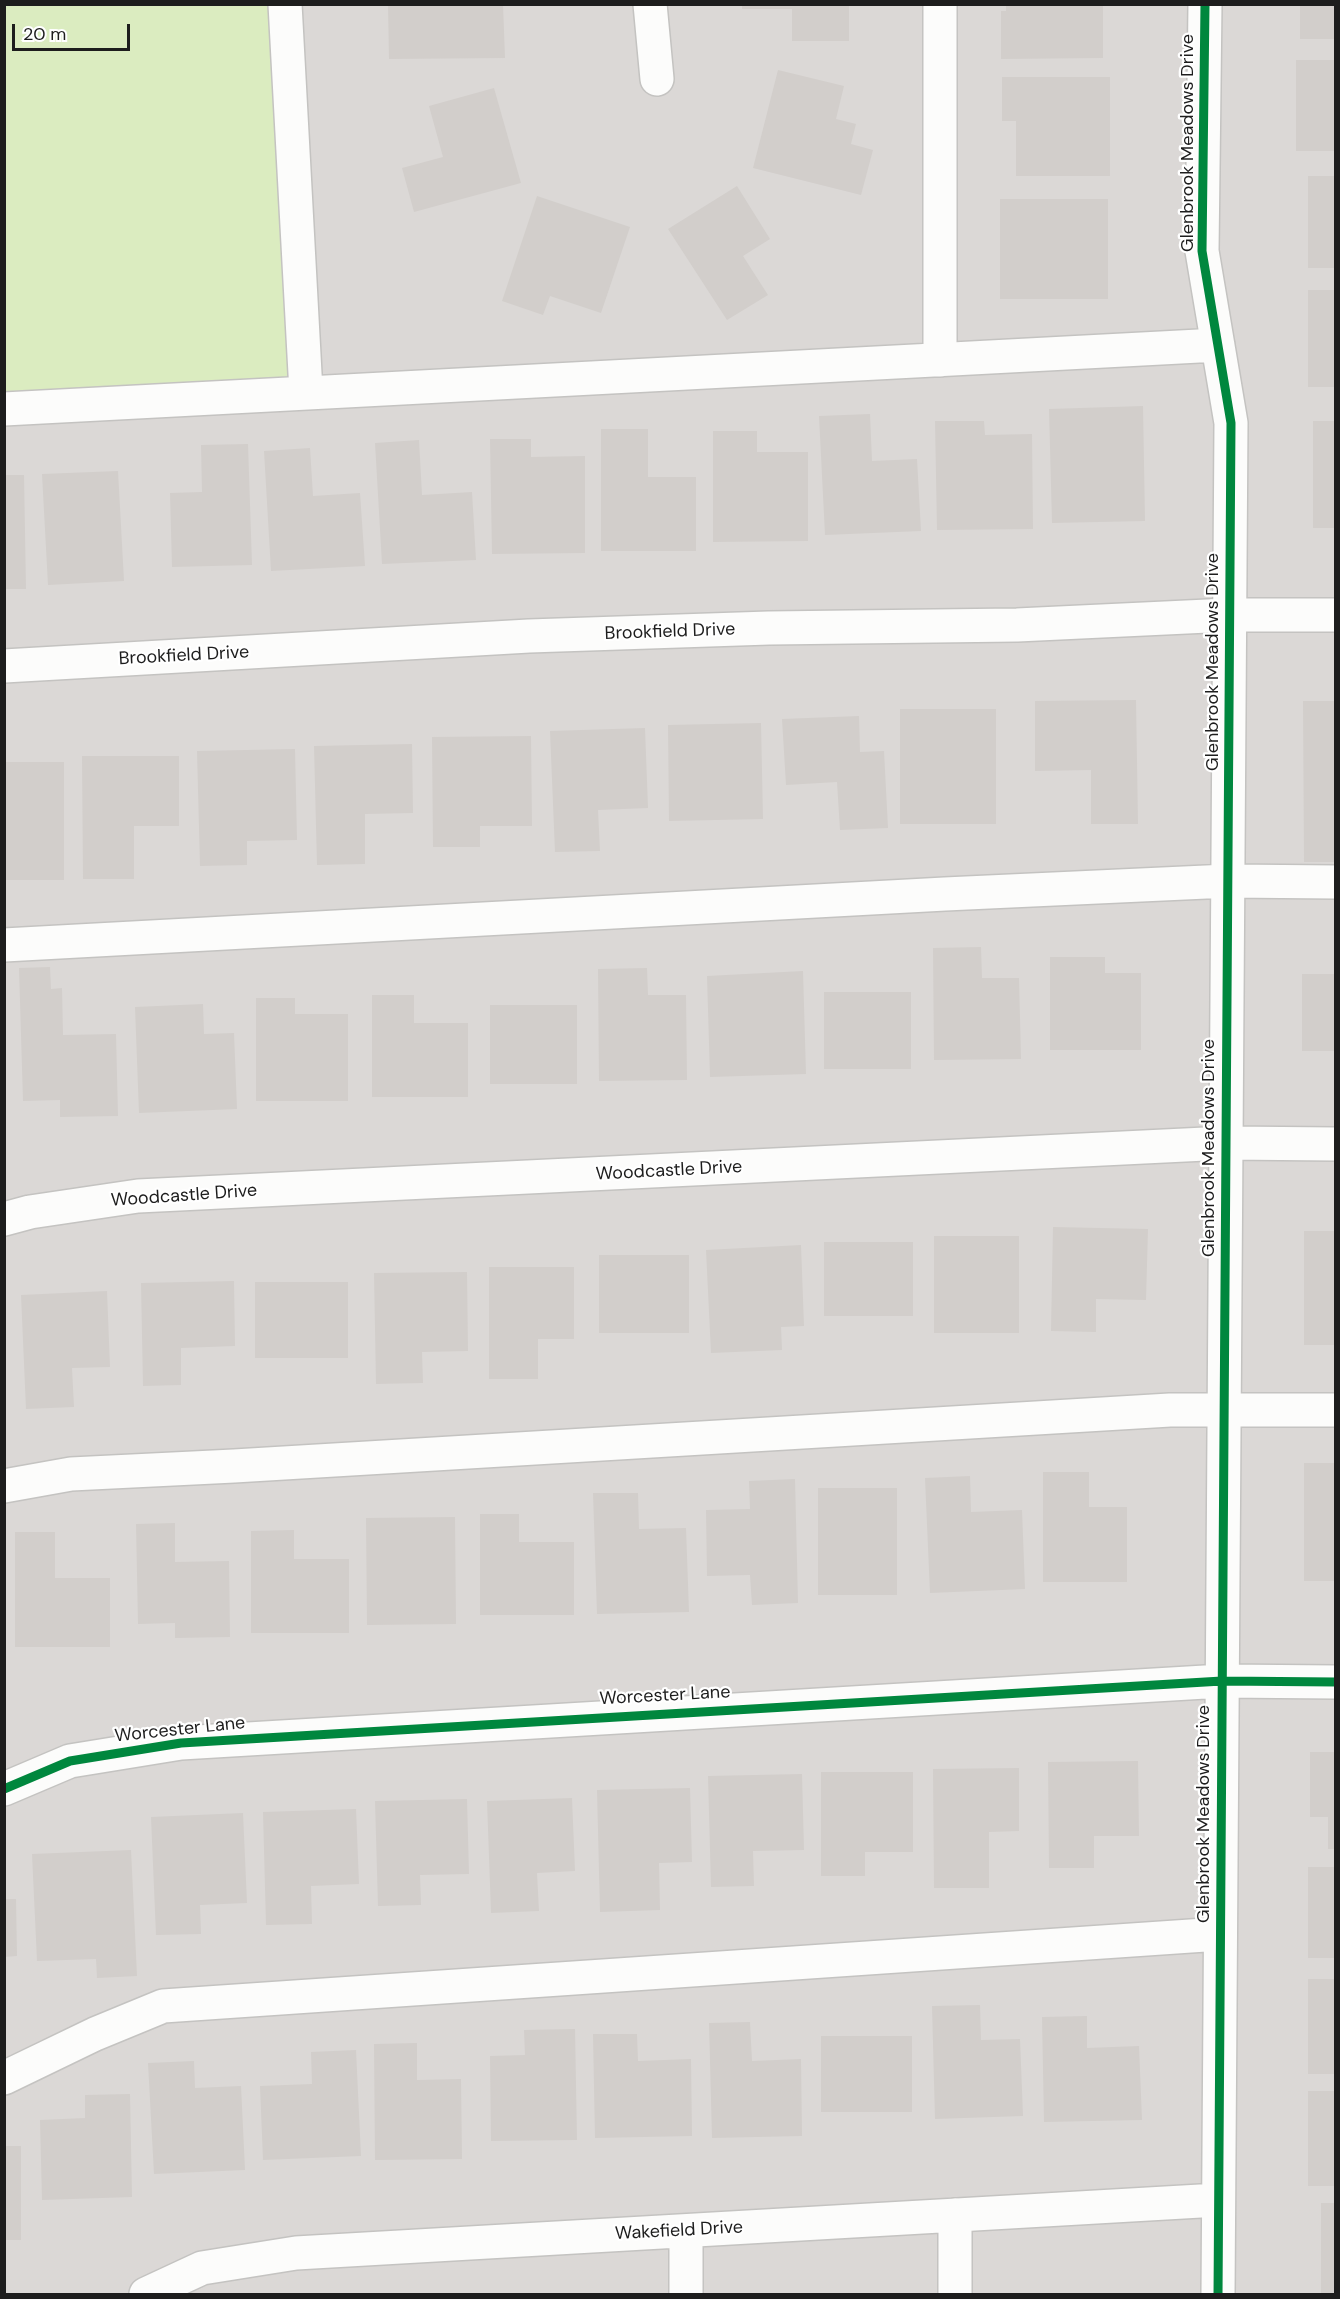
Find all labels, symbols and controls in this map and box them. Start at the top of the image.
scale bar [15,12,134,50]
text: 20 m [23,22,66,46]
street label: Glenbrook Meadows Drive [1177,34,1199,252]
street label: Glenbrook Meadows Drive [1202,553,1224,771]
street label: Brookfield Drive [604,619,736,645]
street label: Brookfield Drive [118,642,250,670]
street label: Glenbrook Meadows Drive [1198,1039,1220,1257]
street label: Woodcastle Drive [595,1156,743,1186]
street label: Woodcastle Drive [110,1180,258,1212]
street label: Worcester Lane [599,1682,731,1710]
street label: Glenbrook Meadows Drive [1193,1705,1215,1923]
street label: Worcester Lane [114,1712,246,1748]
street label: Wakefield Drive [614,2217,744,2245]

